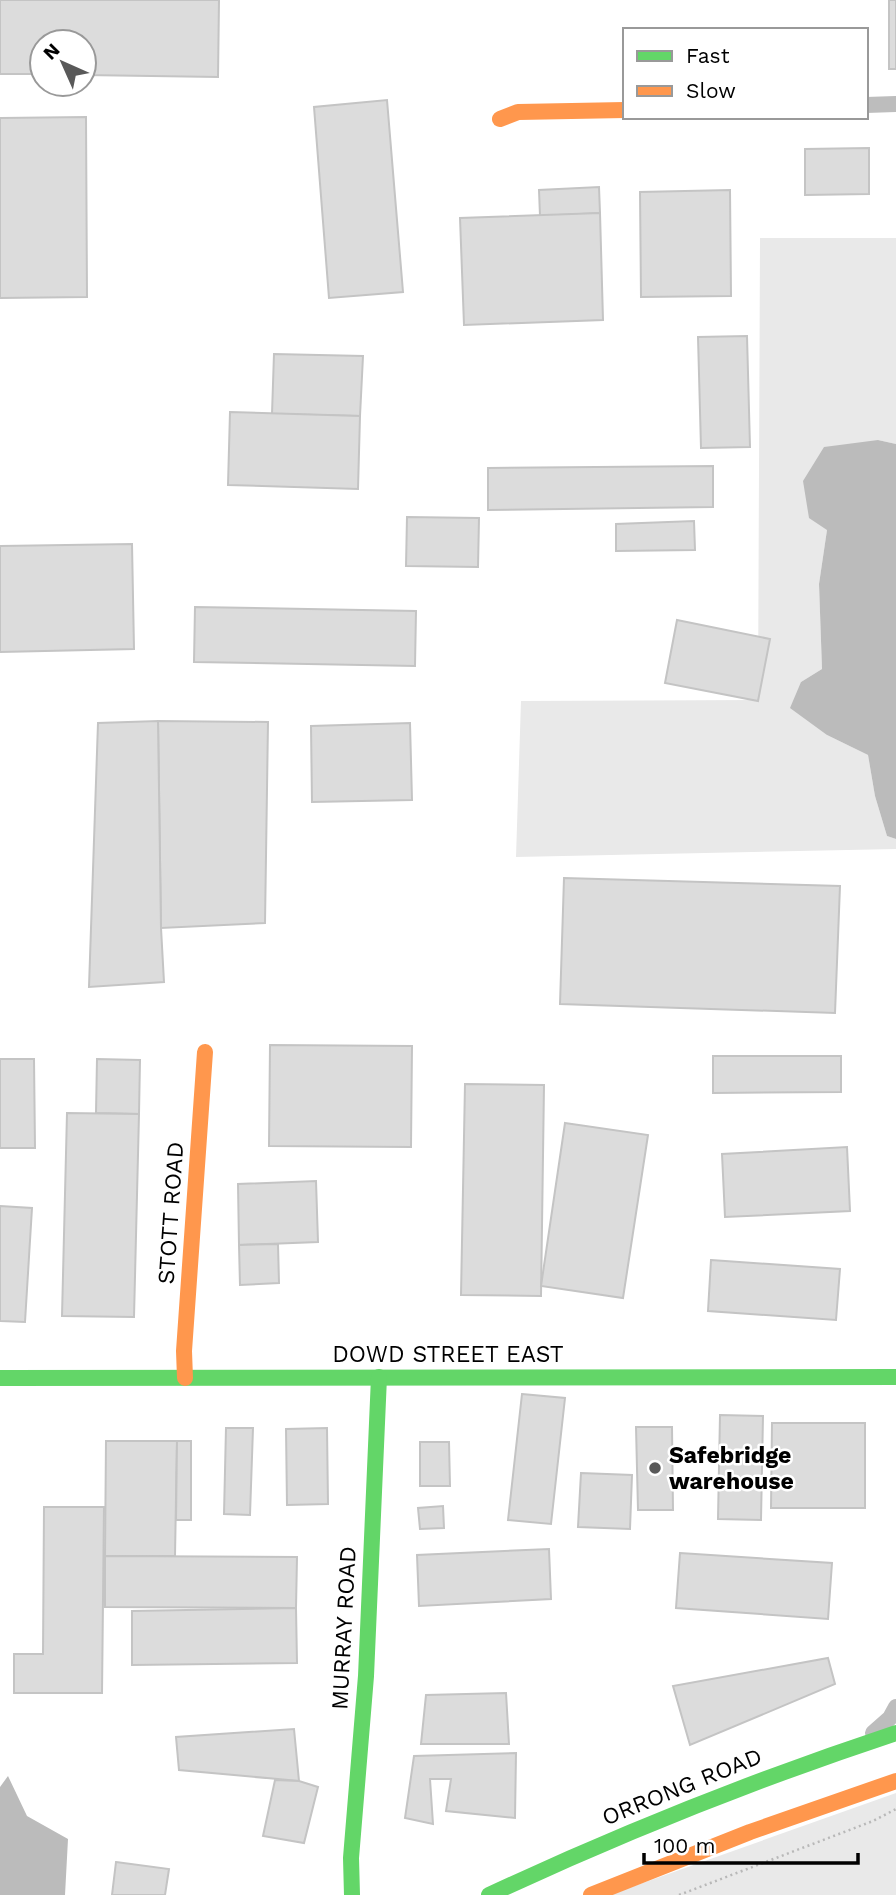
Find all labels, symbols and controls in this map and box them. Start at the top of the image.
north arrow [28,28,98,98]
legend [623,28,868,119]
text: N [38,38,64,64]
text: Fast [686,43,730,68]
text: Slow [686,78,736,103]
street label: STOTT ROAD [153,1141,189,1285]
street label: DOWD STREET EAST [332,1341,564,1368]
place label: Safebridge warehouse [669,1442,794,1495]
marker: Safebridge warehouse [647,1460,663,1476]
street label: MURRAY ROAD [326,1545,362,1711]
street label: ORRONG ROAD [598,1743,766,1831]
scale bar [644,1822,858,1866]
text: 100 m [654,1833,716,1858]

